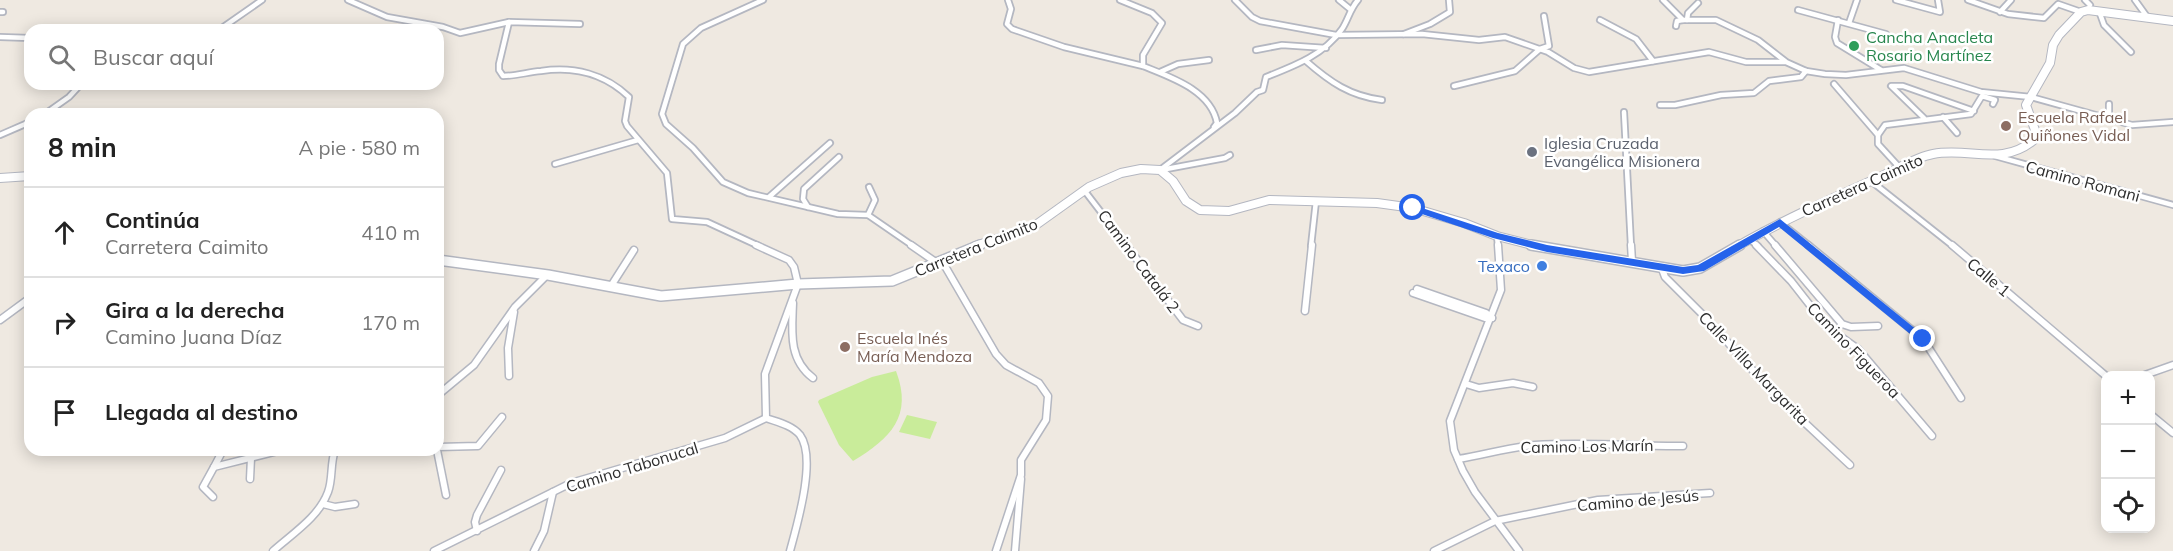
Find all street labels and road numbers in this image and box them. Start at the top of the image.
street label: Carretera Caimito [1798,149,1926,221]
street label: Camino Romani [2024,156,2142,206]
street label: Camino Catalá 2 [1094,206,1184,316]
street label: Carretera Caimito [912,213,1040,281]
street label: Calle 1 [1963,253,2015,301]
street label: Camino Figueroa [1803,298,1905,402]
street label: Calle Villa Margarita [1695,307,1813,429]
street label: Camino Los Marín [1520,435,1654,457]
street label: Camino Tabonucal [563,437,701,497]
street label: Camino de Jesús [1576,485,1700,515]

